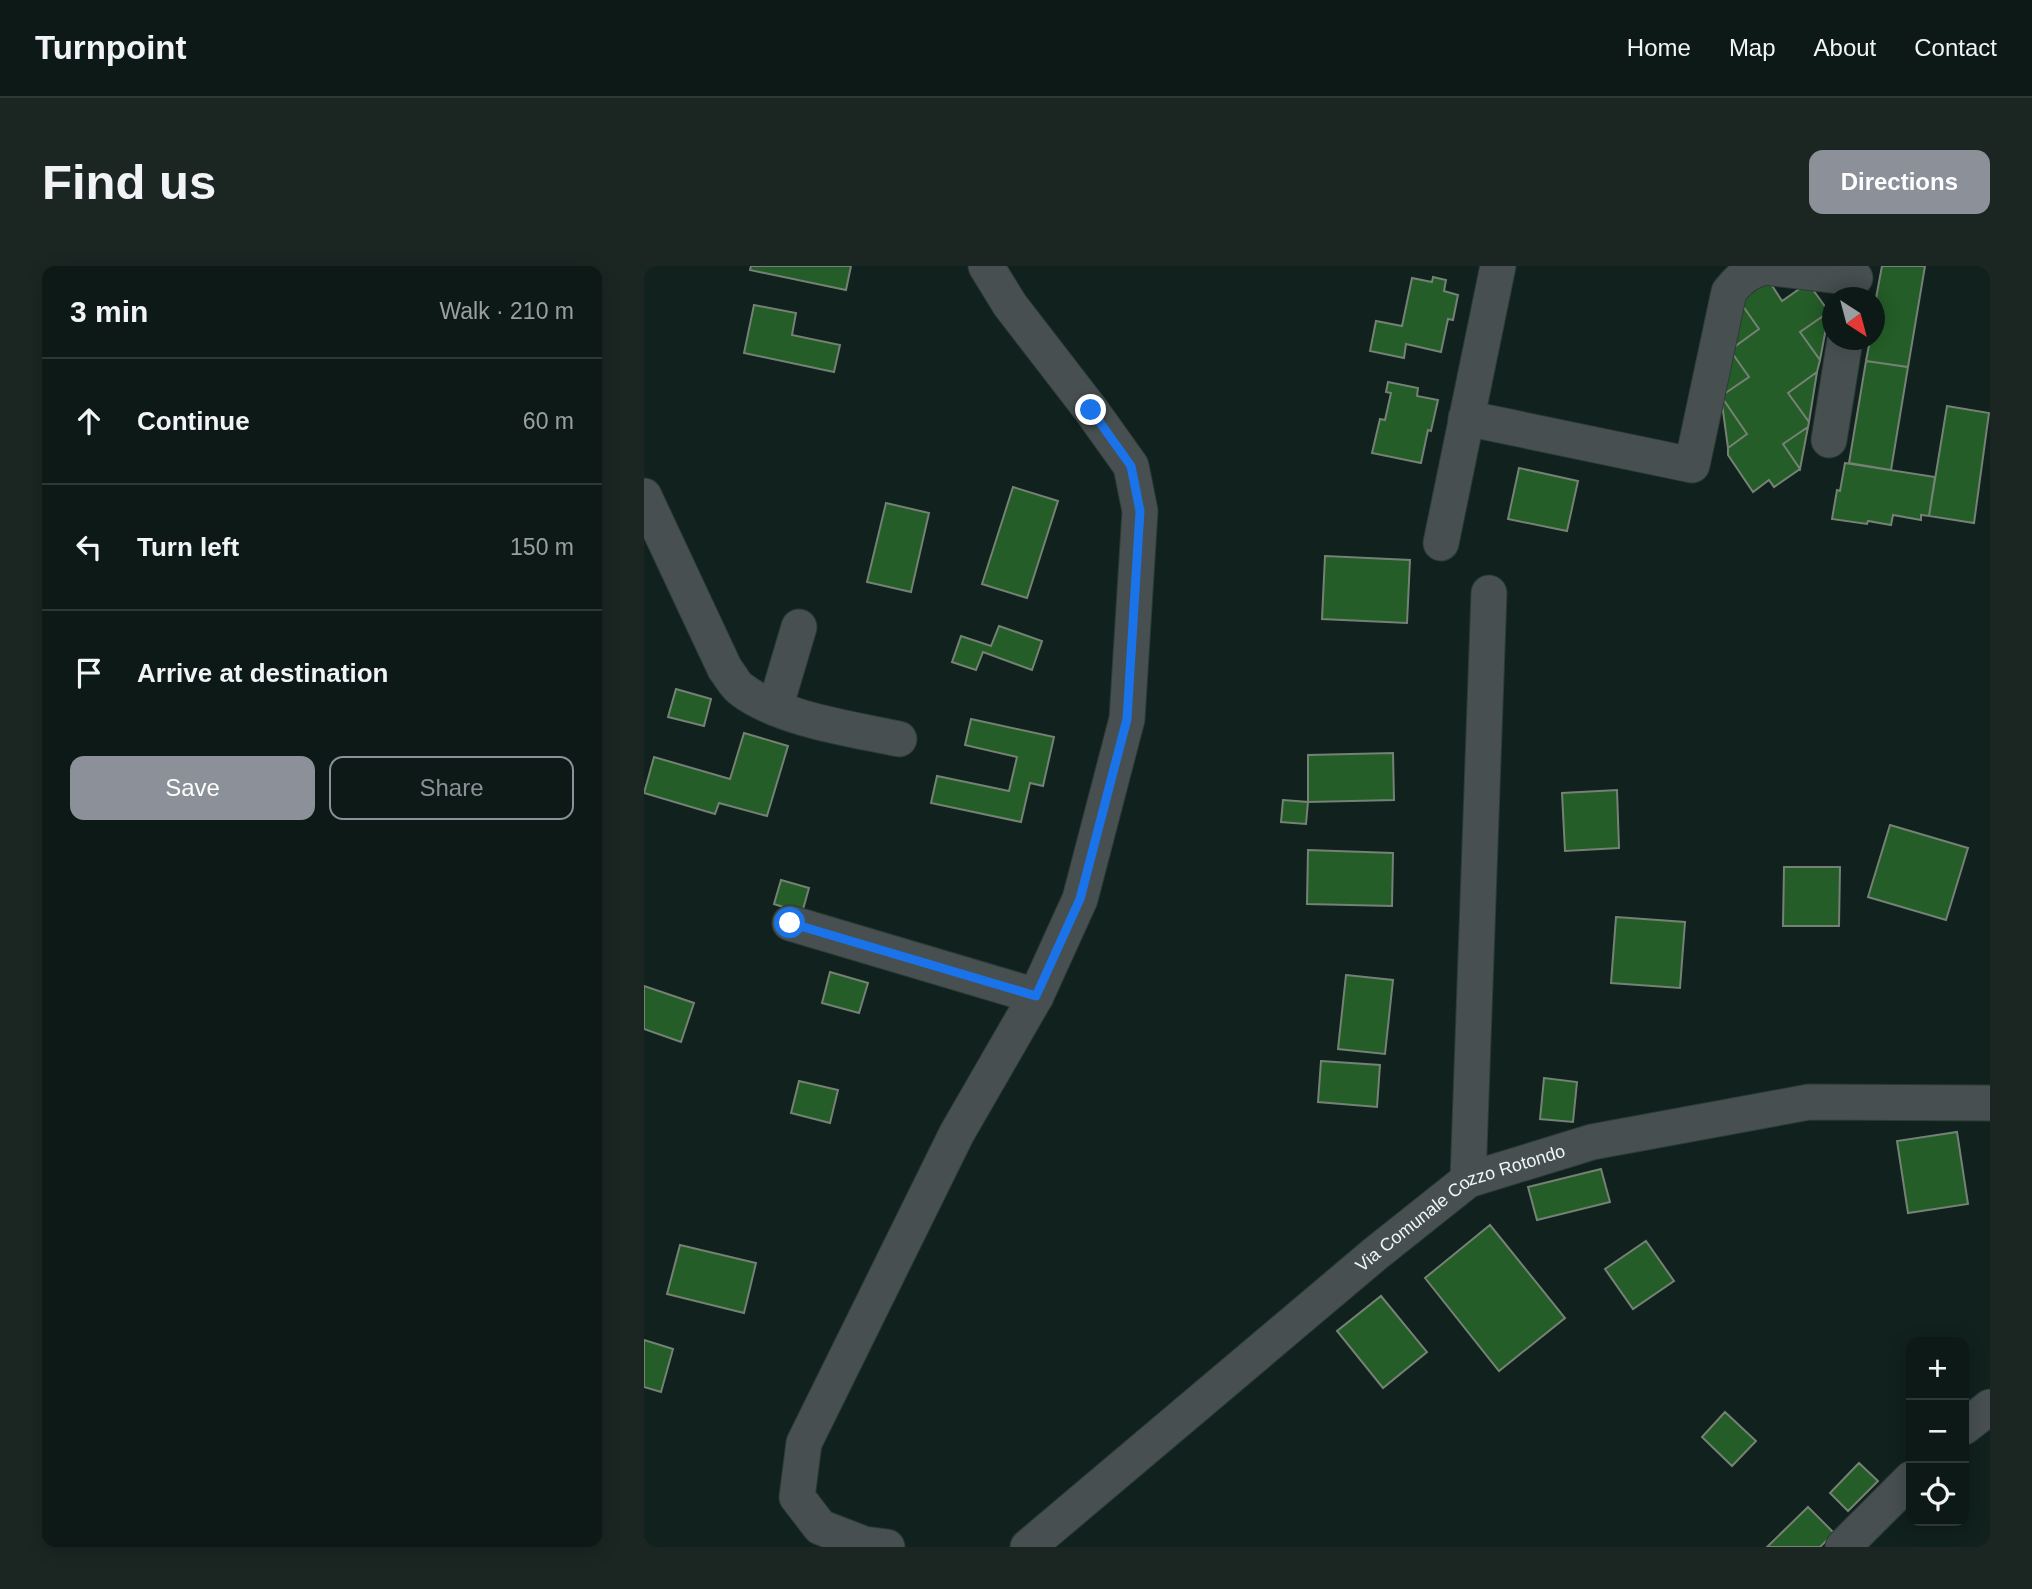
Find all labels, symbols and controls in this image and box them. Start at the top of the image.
text: Turnpoint [35,29,187,66]
text: Home [1627,34,1691,61]
text: Map [1729,34,1776,61]
text: About [1814,34,1876,61]
text: Contact [1914,34,1997,61]
button: Directions [1809,150,1990,214]
text: Find us [42,155,216,209]
north arrow [1822,287,1885,350]
text: 3 min [70,295,148,328]
text: Walk · 210 m [439,298,574,324]
route end [1075,394,1106,425]
icon: ahead [70,402,108,440]
text: Continue [137,406,250,436]
text: 60 m [523,408,574,434]
icon: left [70,528,108,566]
text: Turn left [137,532,239,562]
text: 150 m [510,534,574,560]
icon: arrive [70,654,108,692]
text: Arrive at destination [137,658,388,688]
button: Save [70,756,315,820]
button: Share [329,756,574,820]
route start [774,907,805,938]
street label: Via Comunale Cozzo Rotondo [1352,1141,1567,1276]
map controls [1906,1337,1969,1526]
button: + [1906,1337,1969,1400]
button: − [1906,1400,1969,1463]
button: locate [1906,1463,1969,1526]

